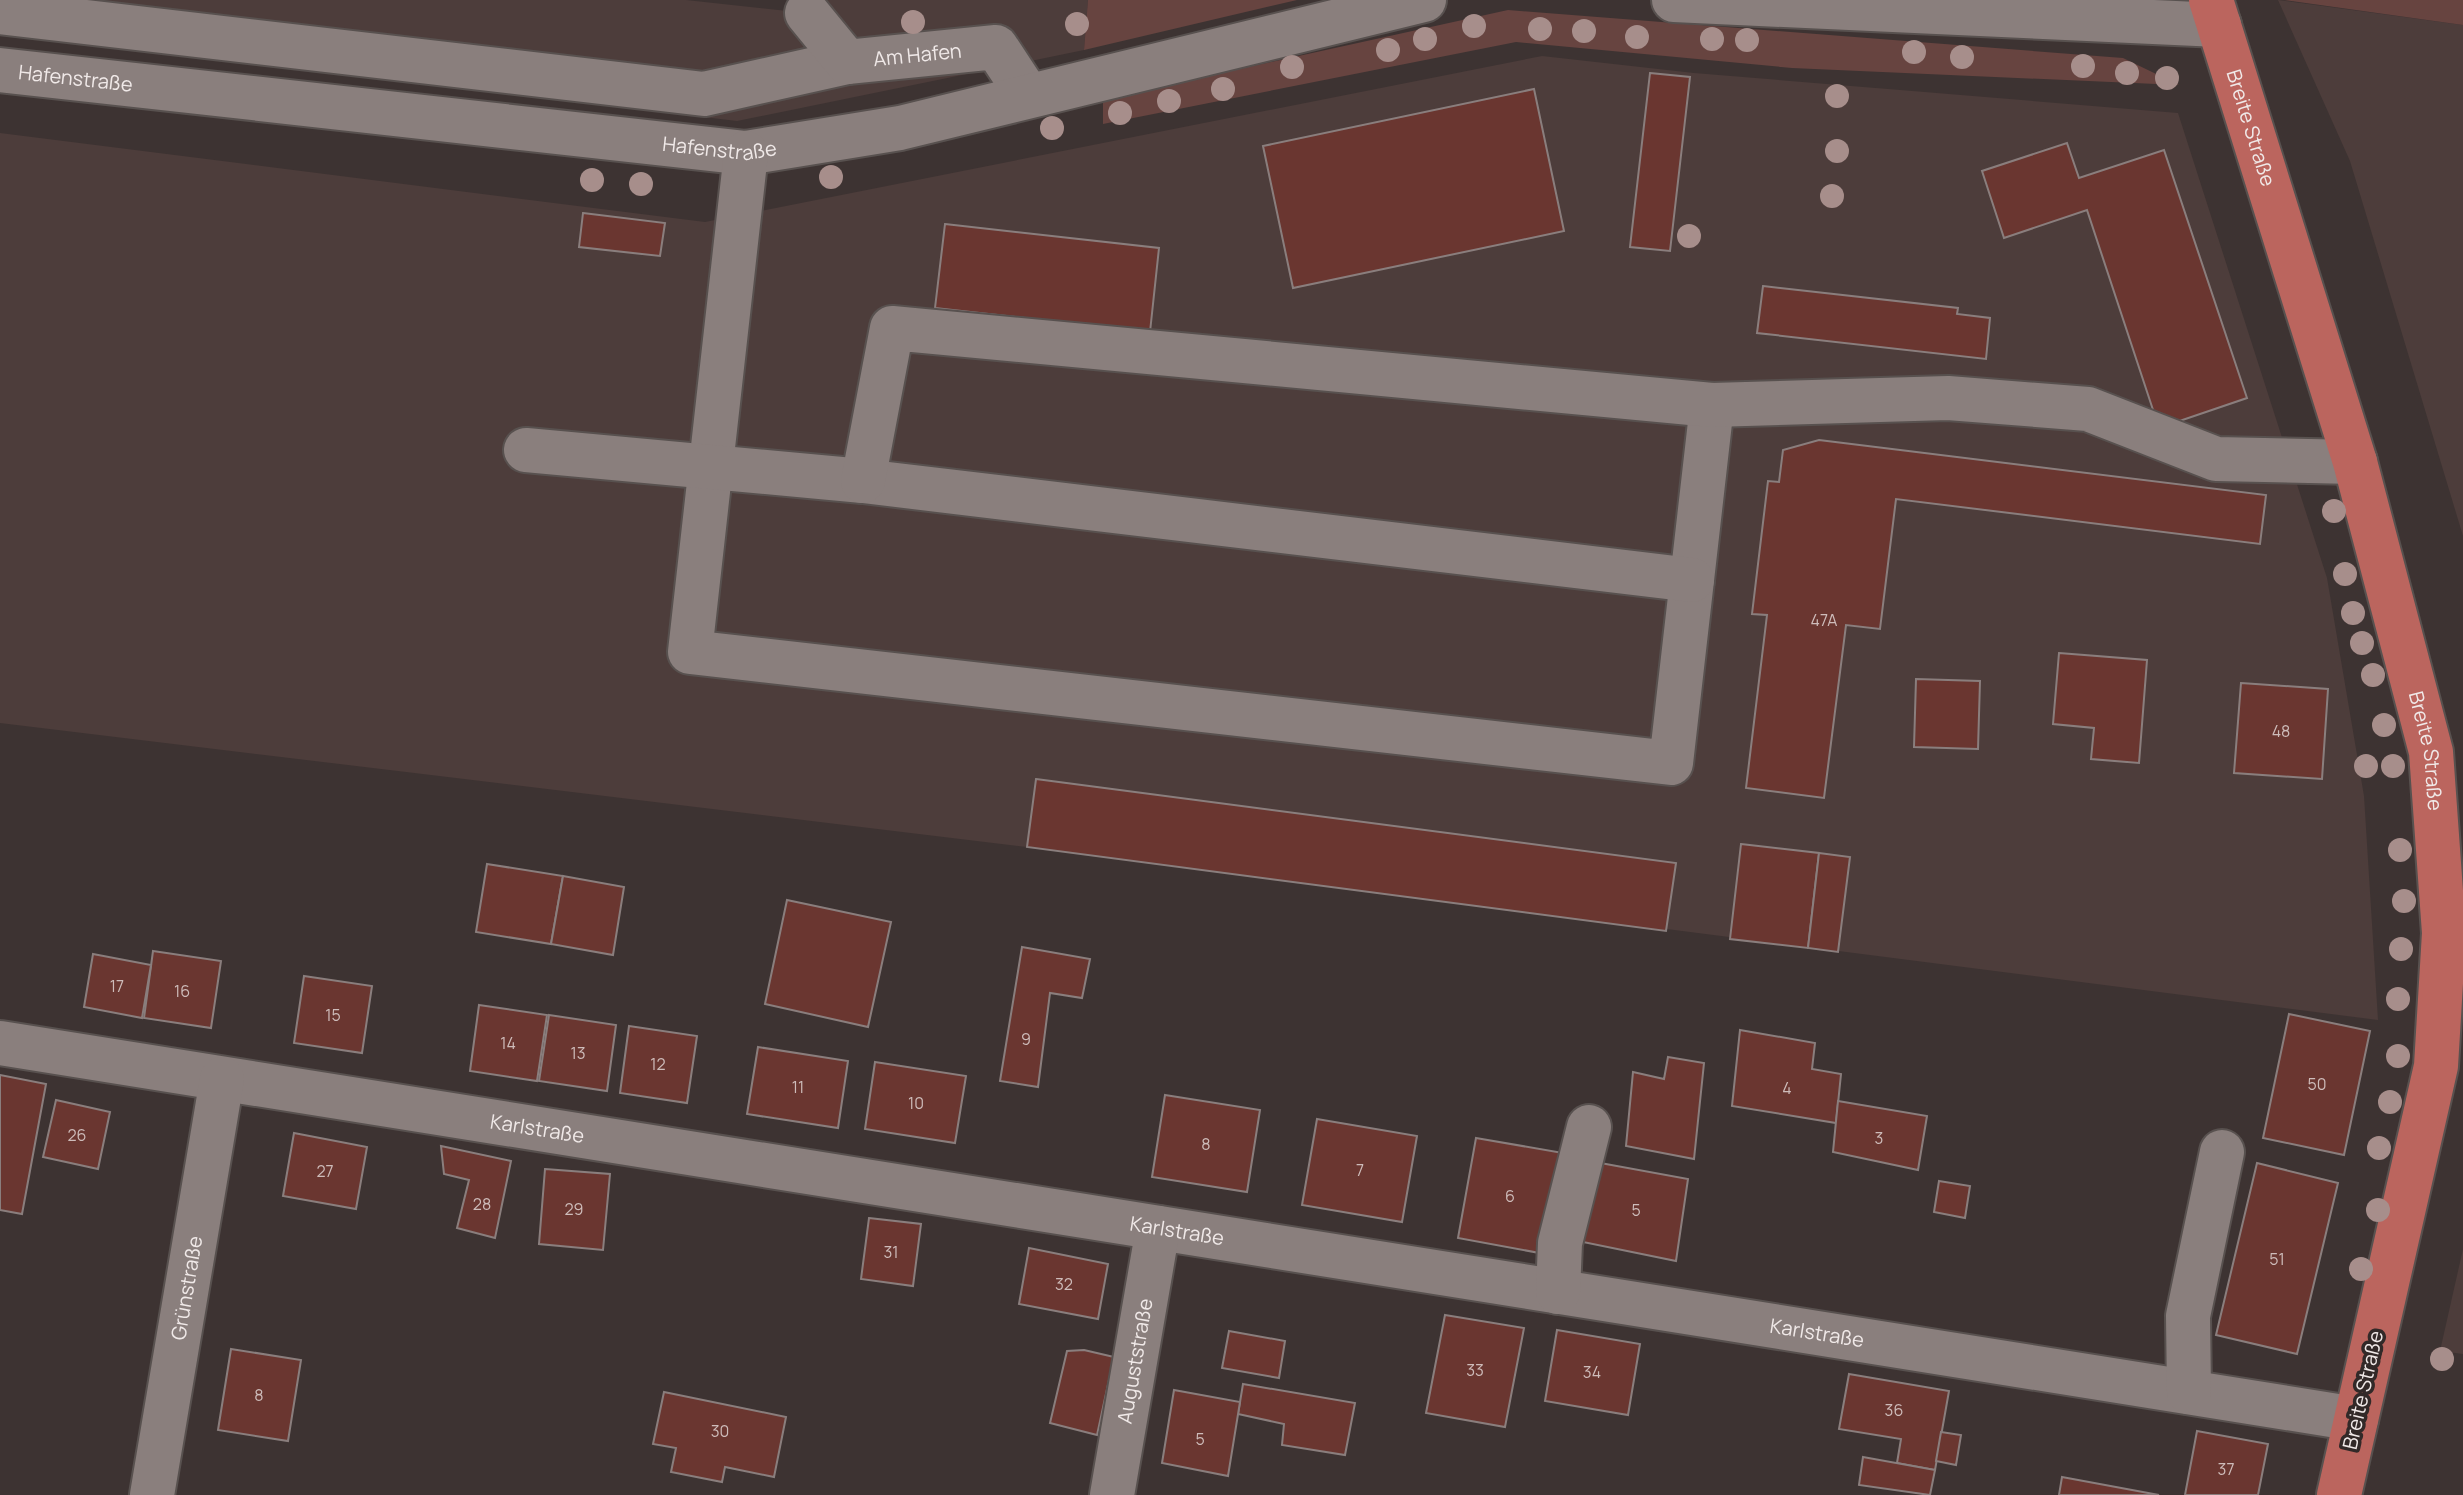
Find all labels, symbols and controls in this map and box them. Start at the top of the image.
street label: Am Hafen [872,37,963,72]
street label: Hafenstraße [17,58,134,98]
street label: Breite Straße [2220,66,2282,190]
street label: Hafenstraße [661,130,779,166]
house number: 47A [1811,609,1837,631]
street label: Breite Straße [2403,688,2449,812]
house number: 48 [2272,720,2290,742]
house number: 17 [110,975,124,997]
house number: 16 [174,980,190,1002]
house number: 15 [325,1004,341,1026]
house number: 9 [1021,1028,1031,1050]
house number: 14 [500,1032,516,1054]
house number: 13 [570,1042,586,1064]
house number: 12 [650,1053,666,1075]
house number: 50 [2308,1073,2327,1095]
house number: 11 [792,1076,804,1098]
house number: 4 [1782,1077,1792,1099]
house number: 10 [908,1092,924,1114]
street label: Karlstraße [488,1107,586,1149]
house number: 26 [67,1124,87,1146]
house number: 3 [1875,1127,1883,1149]
house number: 8 [1201,1133,1211,1155]
house number: 7 [1356,1159,1364,1181]
house number: 27 [316,1160,334,1182]
house number: 6 [1505,1185,1515,1207]
house number: 28 [473,1193,491,1215]
house number: 29 [564,1198,584,1220]
house number: 5 [1631,1199,1641,1221]
street label: Karlstraße [1128,1210,1226,1251]
street label: Grünstraße [164,1234,208,1342]
house number: 31 [883,1241,899,1263]
house number: 51 [2269,1248,2285,1270]
house number: 32 [1055,1273,1073,1295]
street label: Auguststraße [1111,1296,1159,1426]
street label: Karlstraße [1768,1312,1866,1353]
street label: Breite Straße [2336,1328,2389,1452]
house number: 33 [1466,1359,1484,1381]
house number: 34 [1583,1361,1601,1383]
house number: 8 [254,1384,264,1406]
house number: 36 [1885,1399,1903,1421]
house number: 30 [711,1420,729,1442]
house number: 5 [1195,1428,1205,1450]
house number: 37 [2218,1458,2234,1480]

